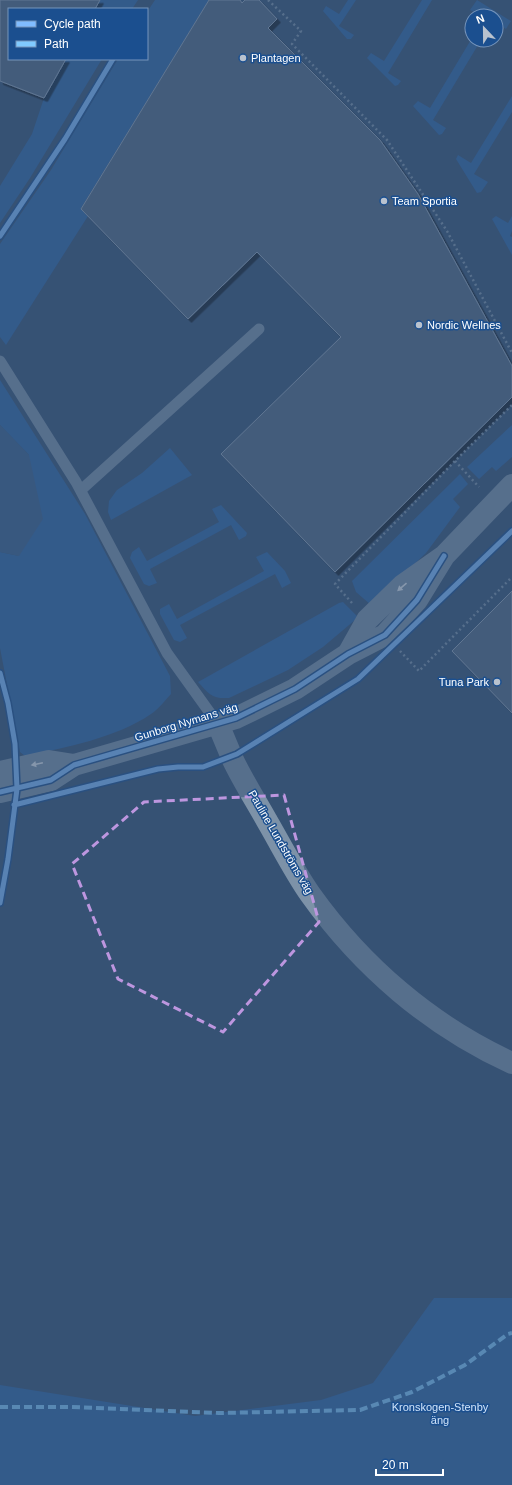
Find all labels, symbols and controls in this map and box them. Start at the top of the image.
legend [8,8,148,60]
north arrow [464,8,504,48]
text: N [474,12,486,26]
text: Cycle path [44,17,101,31]
text: Path [44,37,69,51]
place label: Plantagen [251,52,301,64]
marker: Plantagen [238,53,248,63]
place label: Team Sportia [392,195,458,207]
marker: Team Sportia [379,196,389,206]
place label: Nordic Wellnes [427,319,501,331]
marker: Nordic Wellnes [414,320,424,330]
one-way arrow [396,583,407,592]
place label: Tuna Park [439,676,489,688]
marker: Tuna Park [492,677,502,687]
street label: Gunborg Nymans väg [133,701,239,743]
one-way arrow [31,761,43,767]
street label: Pauline Lundströms väg [246,788,316,896]
park label: Kronskogen-Stenby äng [392,1401,489,1426]
scale bar [376,1451,443,1477]
text: 20 m [382,1458,409,1472]

